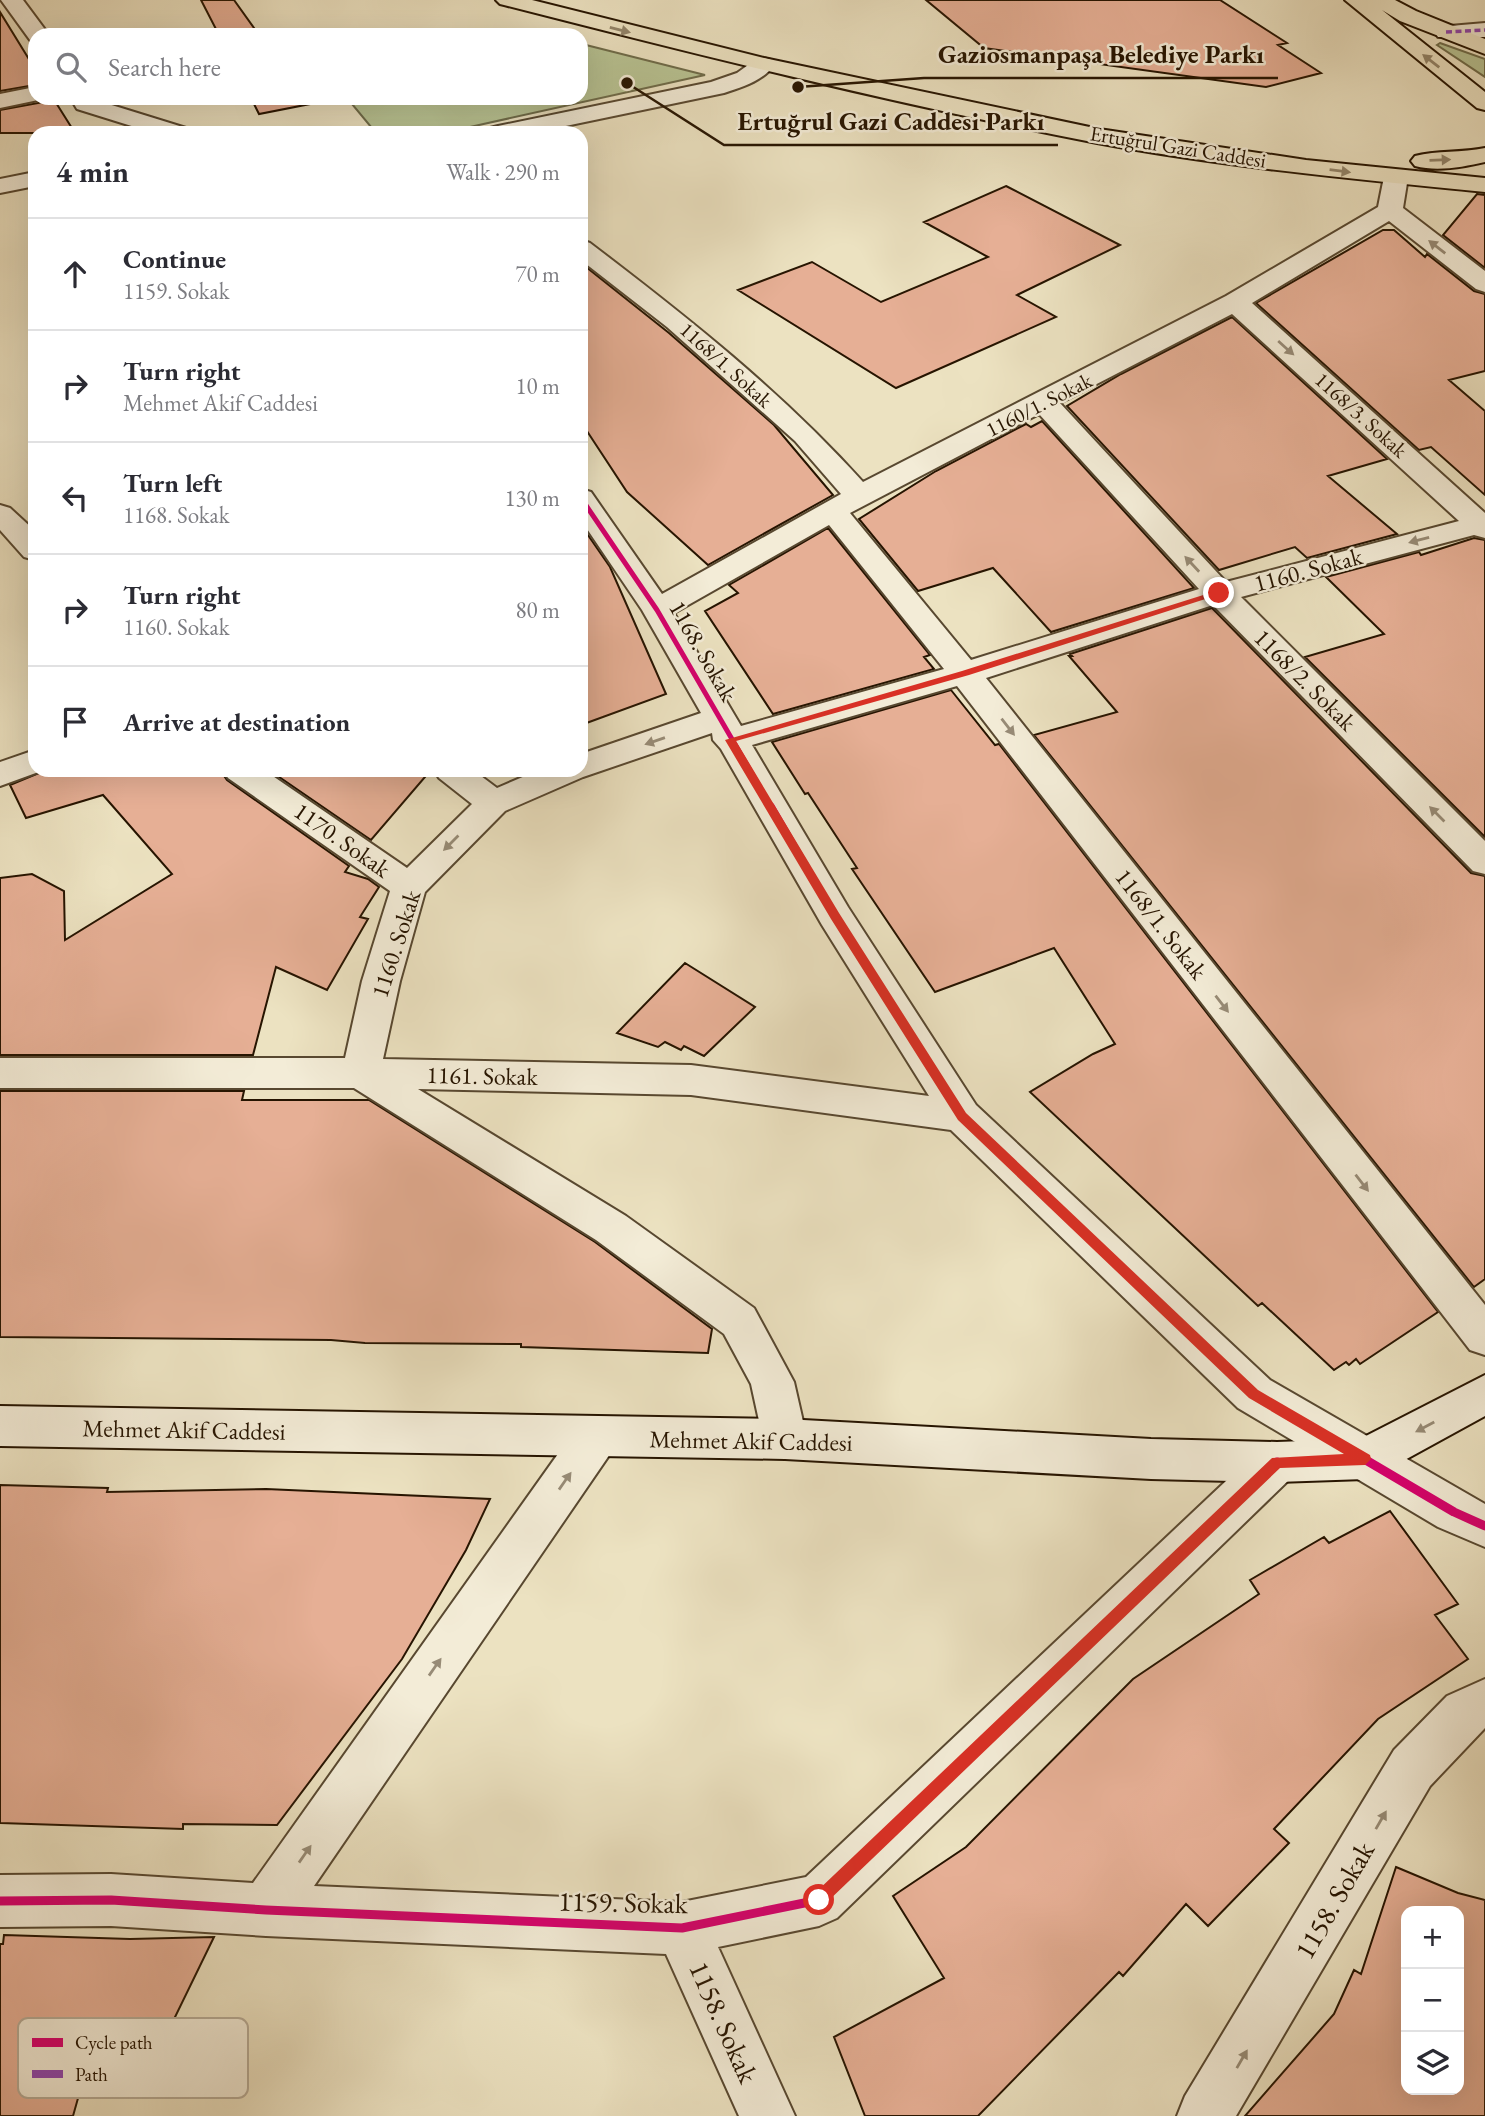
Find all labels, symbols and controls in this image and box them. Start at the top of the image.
one-way arrow [610,25,632,36]
search box [28,28,588,105]
callout: Gaziosmanpaşa Belediye Parkı [924,31,1278,78]
text: Gaziosmanpaşa Belediye Parkı [938,37,1264,71]
icon: search [52,48,90,86]
text: Search here [108,50,221,84]
one-way arrow [1423,53,1441,68]
callout: Ertuğrul Gazi Caddesi Parkı [724,98,1058,145]
text: Ertuğrul Gazi Caddesi Parkı [738,104,1045,138]
street label: Ertuğrul Gazi Caddesi [1088,119,1268,174]
text: 4 min [56,152,129,191]
one-way arrow [1429,154,1451,166]
text: Walk · 290 m [446,157,560,187]
one-way arrow [1329,165,1351,176]
one-way arrow [1429,240,1446,255]
text: Continue [123,242,226,276]
icon: ahead [56,255,94,293]
text: 70 m [515,259,560,289]
text: 1159. Sokak [123,276,230,306]
street label: 1168/1. Sokak [674,316,779,414]
one-way arrow [1277,340,1295,356]
text: Turn right [123,354,241,388]
street label: 1160/1. Sokak [981,366,1097,443]
street label: 1168/3. Sokak [1309,366,1414,464]
icon: right [56,367,94,405]
text: 10 m [515,371,560,401]
text: Mehmet Akif Caddesi [123,388,318,418]
text: Turn left [123,466,222,500]
icon: left [56,479,94,517]
text: 130 m [504,483,560,513]
text: 1168. Sokak [123,500,230,530]
one-way arrow [1408,535,1430,546]
street label: 1160. Sokak [1250,540,1366,599]
one-way arrow [1184,555,1200,573]
route end [1203,577,1234,608]
text: Turn right [123,578,241,612]
icon: right [56,591,94,629]
text: 80 m [515,595,560,625]
street label: 1168. Sokak [662,595,745,707]
text: 1160. Sokak [123,612,230,642]
street label: 1168/2. Sokak [1248,622,1364,738]
icon: arrive [56,703,94,741]
text: Arrive at destination [123,705,350,739]
one-way arrow [1000,718,1015,735]
one-way arrow [645,736,666,747]
street label: 1170. Sokak [288,795,397,885]
one-way arrow [1429,806,1446,822]
one-way arrow [443,834,460,850]
street label: 1168/1. Sokak [1108,862,1215,986]
street label: 1160. Sokak [364,885,428,1002]
one-way arrow [1215,994,1230,1012]
street label: 1161. Sokak [426,1059,539,1092]
one-way arrow [1355,1173,1370,1191]
street label: Mehmet Akif Caddesi [82,1412,286,1447]
one-way arrow [1415,1421,1435,1432]
street label: Mehmet Akif Caddesi [649,1423,853,1458]
one-way arrow [558,1472,572,1490]
one-way arrow [428,1658,441,1677]
one-way arrow [1375,1810,1387,1830]
street label: 1158. Sokak [1286,1834,1382,1965]
one-way arrow [298,1845,312,1863]
street label: 1159. Sokak [558,1883,689,1921]
route start [803,1884,834,1915]
map controls [1401,1906,1464,2095]
button: + [1401,1906,1464,1969]
street label: 1158. Sokak [681,1955,767,2089]
button: − [1401,1969,1464,2032]
legend [18,2018,248,2098]
text: Cycle path [75,2030,153,2055]
button: layers [1401,2032,1464,2095]
one-way arrow [1235,2049,1248,2068]
text: Path [75,2062,108,2087]

